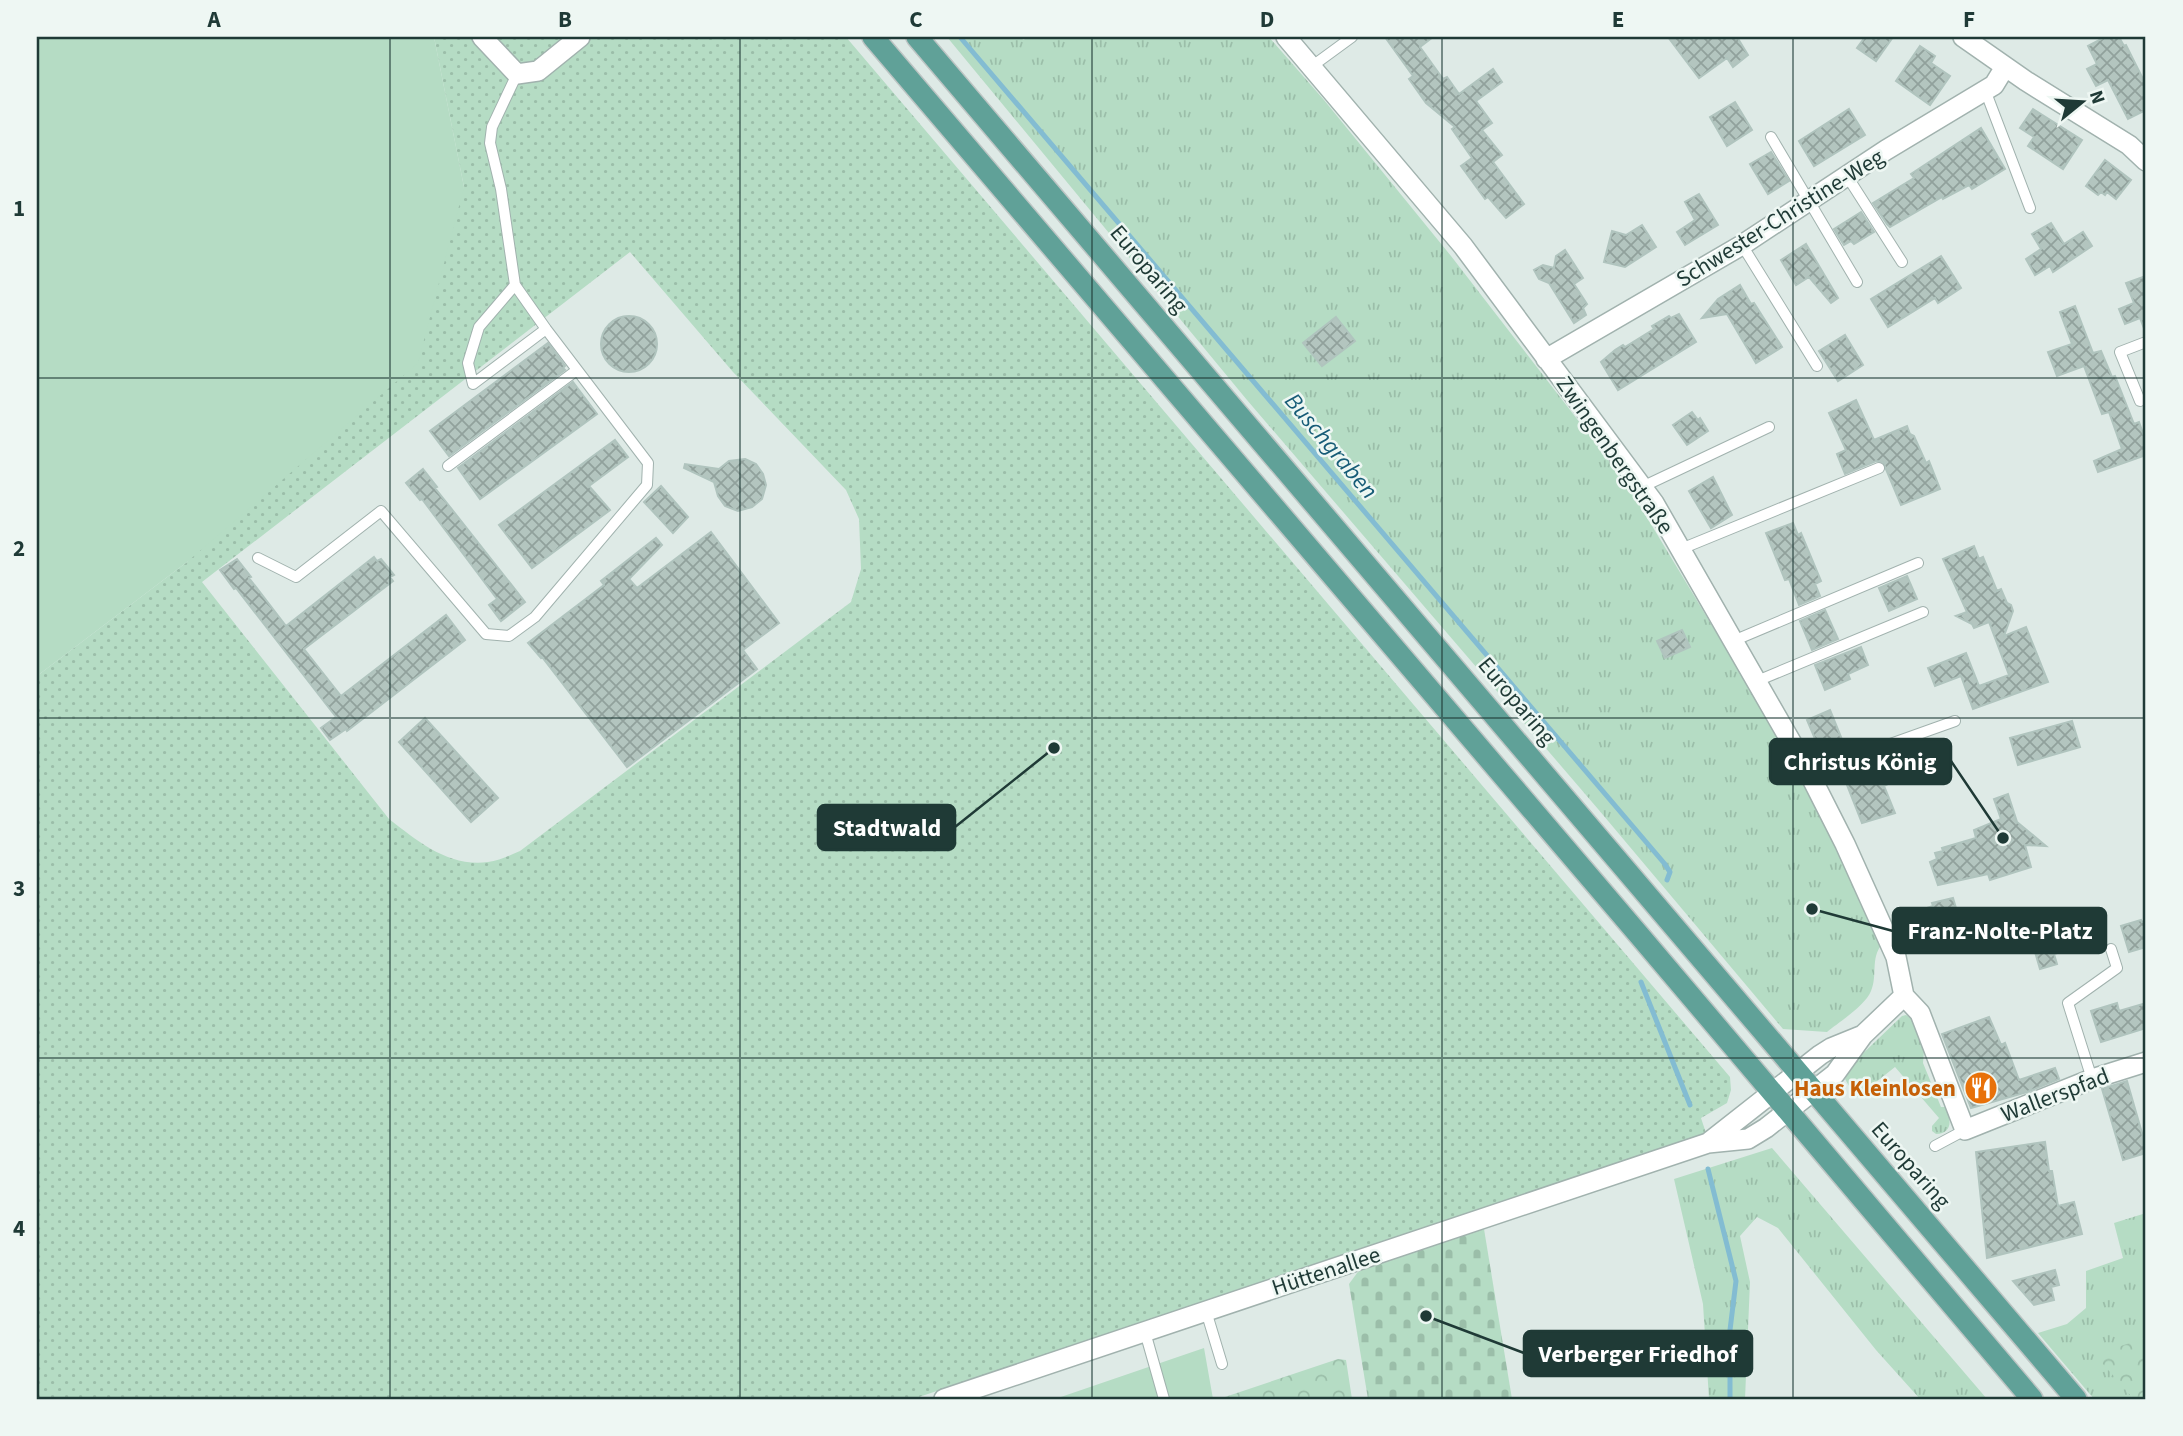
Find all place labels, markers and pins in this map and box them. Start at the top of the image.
callout: Christus König [1770,739,1951,784]
callout: Stadtwald [818,805,955,850]
callout: Franz-Nolte-Platz [1893,908,2106,953]
restaurant icon: Haus Kleinlosen [1962,1069,2000,1107]
place label: Haus Kleinlosen [1794,1072,1956,1105]
callout: Verberger Friedhof [1524,1331,1752,1376]

